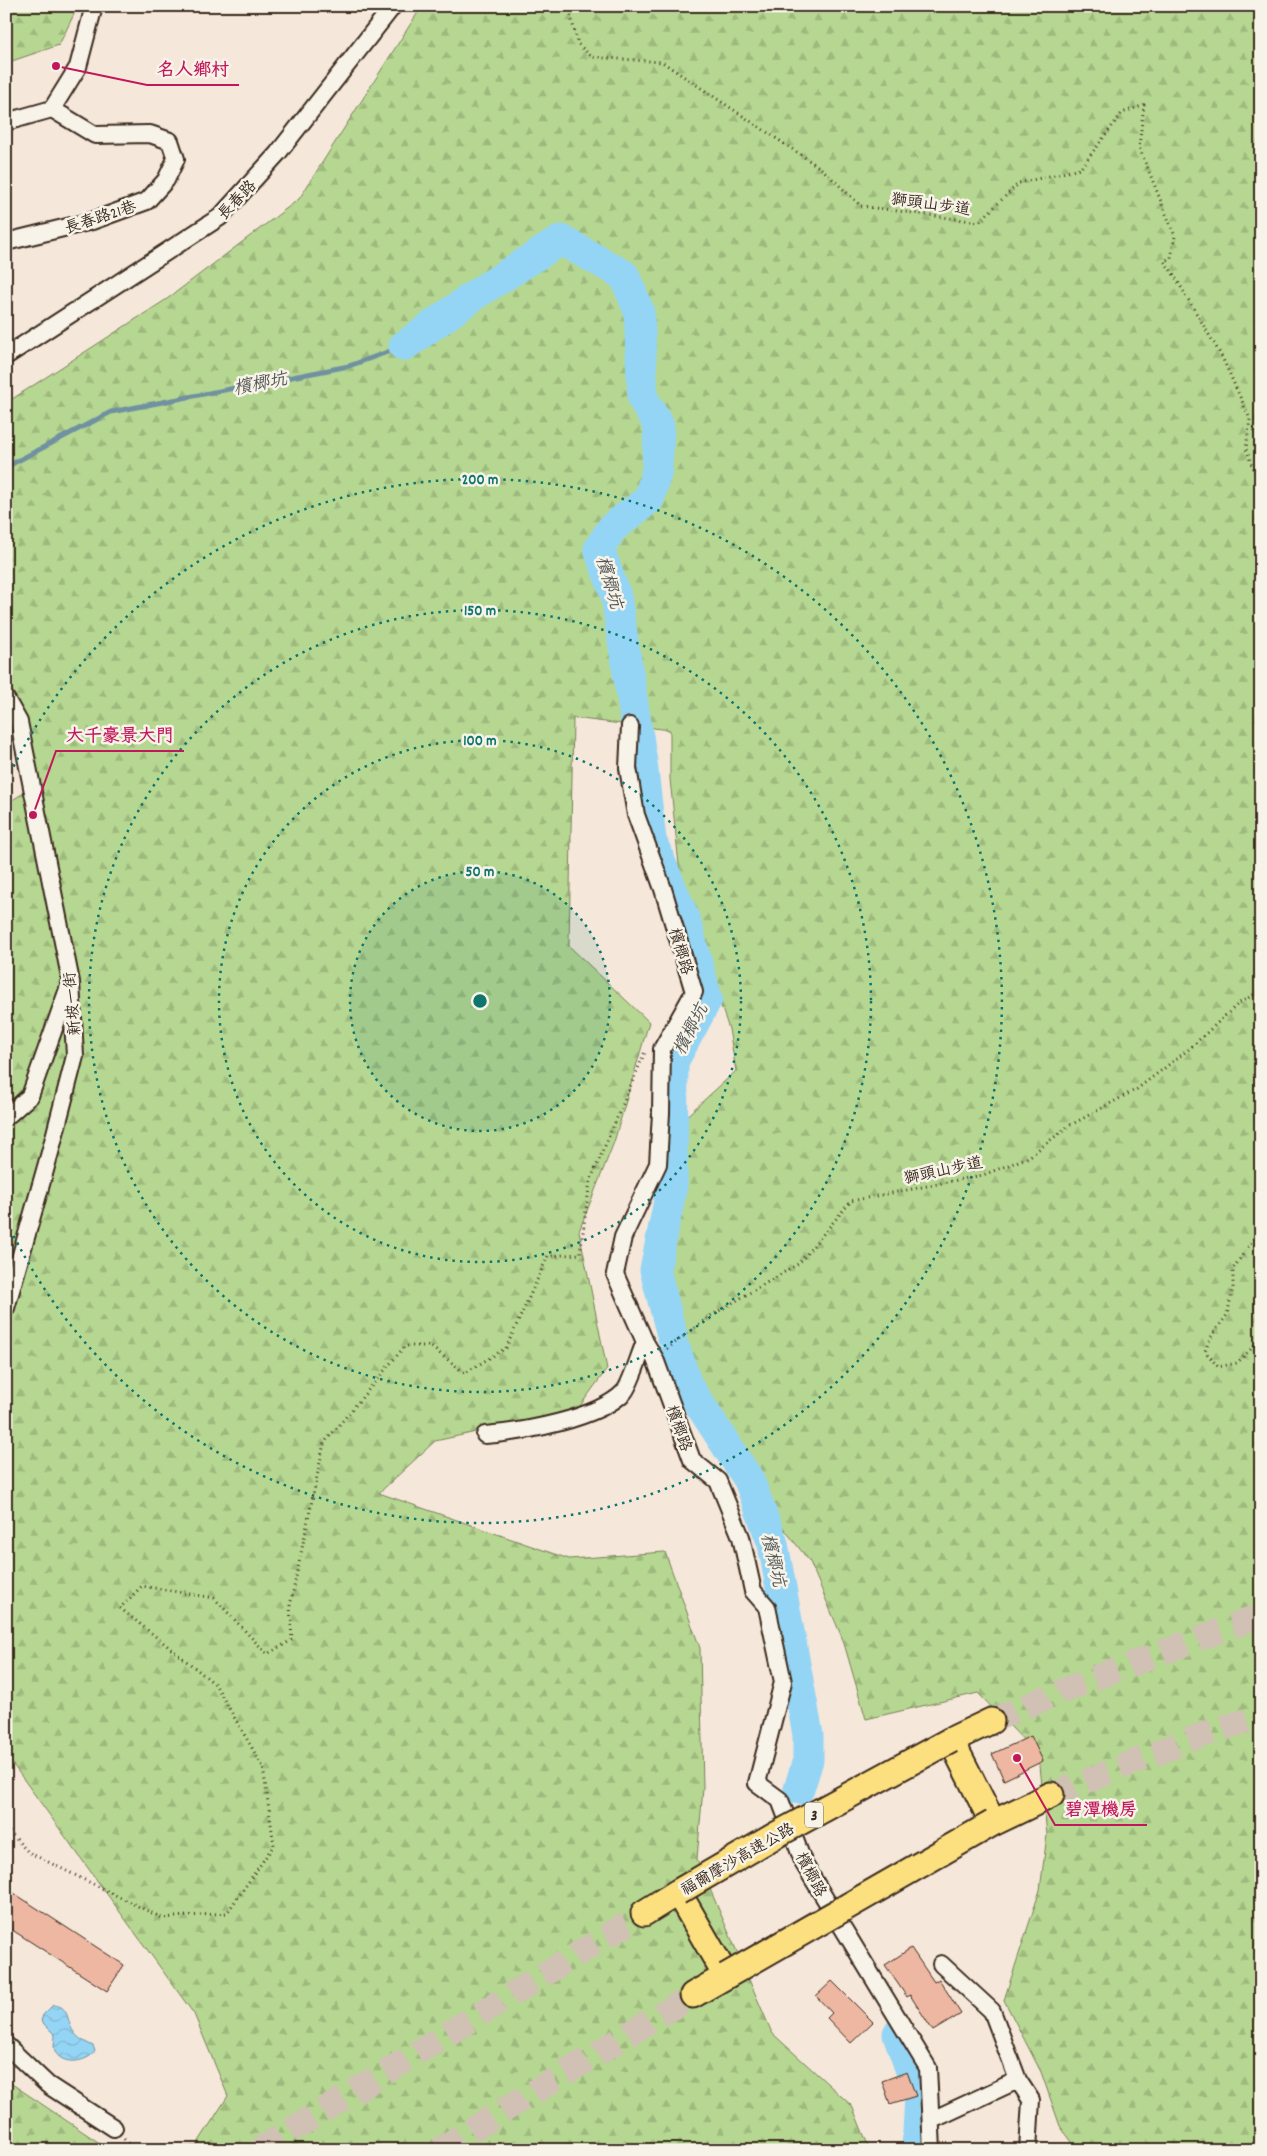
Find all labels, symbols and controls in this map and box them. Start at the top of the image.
callout: 名人鄉村 [147,52,239,85]
text: 名人鄉村 [157,59,229,84]
street label: 長春路 [213,175,263,226]
street label: 獅頭山步道 [889,189,972,222]
street label: 長春路21巷 [62,196,140,241]
water label: 檳榔坑 [232,368,291,403]
text: 200 m [462,470,498,492]
water label: 檳榔坑 [588,553,628,614]
text: 150 m [464,601,496,623]
callout: 大千豪景大門 [56,718,184,751]
text: 大千豪景大門 [66,725,174,750]
text: 100 m [463,731,497,753]
text: 50 m [466,862,494,884]
street label: 檳榔路 [662,925,698,978]
street label: 新坡一街 [59,971,88,1037]
centre of rings [471,992,489,1010]
water label: 檳榔坑 [669,999,717,1060]
street label: 獅頭山步道 [902,1152,985,1191]
street label: 檳榔路 [659,1402,697,1455]
water label: 檳榔坑 [753,1531,790,1592]
callout: 碧潭機房 [1055,1792,1147,1825]
text: 碧潭機房 [1065,1799,1137,1824]
road number: 3 [805,1802,823,1828]
street label: 福爾摩沙高速公路 [677,1818,799,1902]
street label: 檳榔路 [788,1849,831,1902]

